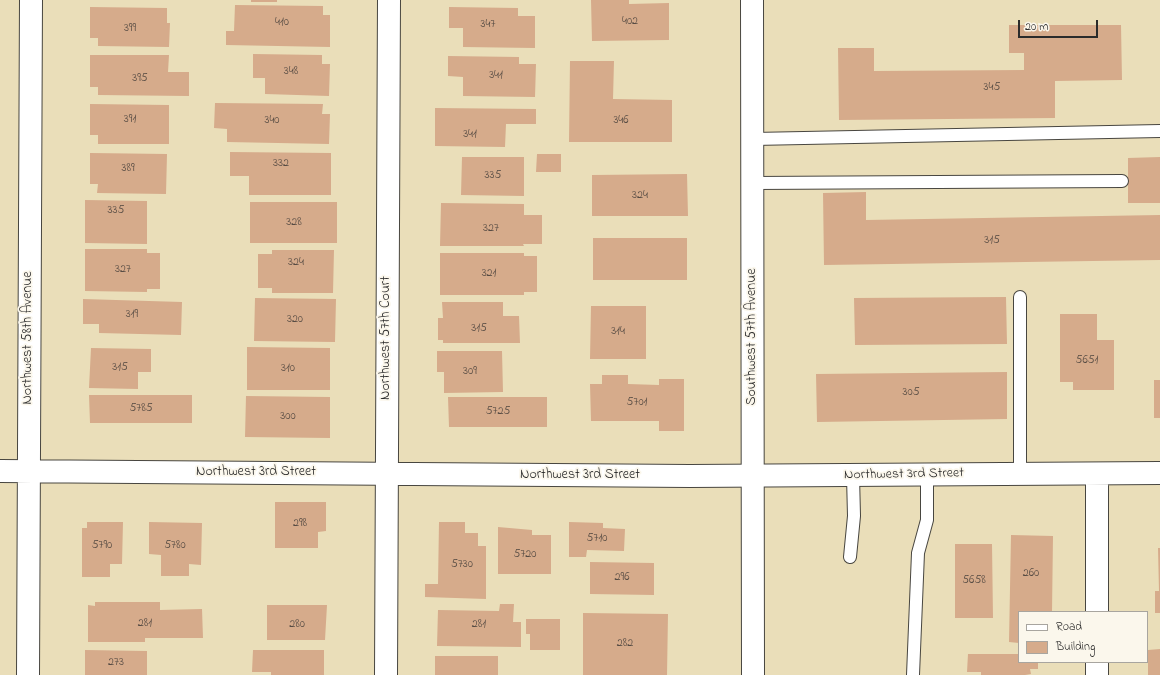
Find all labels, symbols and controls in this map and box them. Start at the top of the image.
scale bar [1020,12,1100,38]
house number: 402 [622,15,638,29]
house number: 410 [275,16,289,30]
house number: 347 [481,18,495,32]
text: 20 m [1025,18,1048,36]
house number: 399 [124,22,136,36]
house number: 348 [284,65,298,79]
house number: 341 [489,69,503,83]
house number: 395 [132,72,148,86]
house number: 345 [984,81,1000,95]
house number: 391 [124,113,136,127]
house number: 340 [264,114,280,128]
house number: 346 [613,114,629,128]
house number: 341 [463,128,477,142]
house number: 332 [273,157,289,171]
house number: 389 [121,162,135,176]
house number: 335 [485,169,501,183]
house number: 324 [632,189,648,203]
house number: 335 [108,204,124,218]
house number: 328 [286,216,302,230]
house number: 327 [483,222,499,236]
house number: 315 [984,234,1000,248]
house number: 324 [288,256,304,270]
house number: 327 [115,263,131,277]
house number: 321 [482,267,496,281]
street label: Southwest 57th Avenue [745,269,761,405]
street label: Northwest 58th Avenue [21,271,37,405]
street label: Northwest 57th Court [379,276,395,400]
house number: 319 [126,308,138,322]
house number: 320 [287,313,303,327]
house number: 315 [471,322,487,336]
house number: 314 [611,325,625,339]
house number: 5651 [1076,354,1098,368]
house number: 315 [112,361,128,375]
house number: 310 [281,362,295,376]
house number: 309 [463,365,477,379]
house number: 305 [902,386,920,400]
house number: 5701 [627,396,647,410]
house number: 5785 [129,402,153,416]
house number: 5725 [486,405,510,419]
house number: 300 [280,410,296,424]
street label: Northwest 3rd Street [196,465,316,481]
street label: Northwest 3rd Street [844,466,964,484]
street label: Northwest 3rd Street [520,468,640,484]
house number: 298 [293,517,307,531]
house number: 5710 [587,532,607,546]
house number: 5790 [92,539,112,553]
house number: 5780 [164,539,186,553]
house number: 5720 [514,548,536,562]
house number: 5730 [451,558,473,572]
house number: 260 [1023,567,1039,581]
house number: 296 [615,571,629,585]
house number: 5658 [962,574,986,588]
legend [1018,611,1148,663]
house number: 281 [138,617,152,631]
house number: 280 [289,618,305,632]
house number: 281 [472,618,486,632]
text: Road [1056,618,1082,636]
house number: 282 [617,637,633,651]
text: Building [1056,638,1095,656]
house number: 273 [108,656,124,670]

